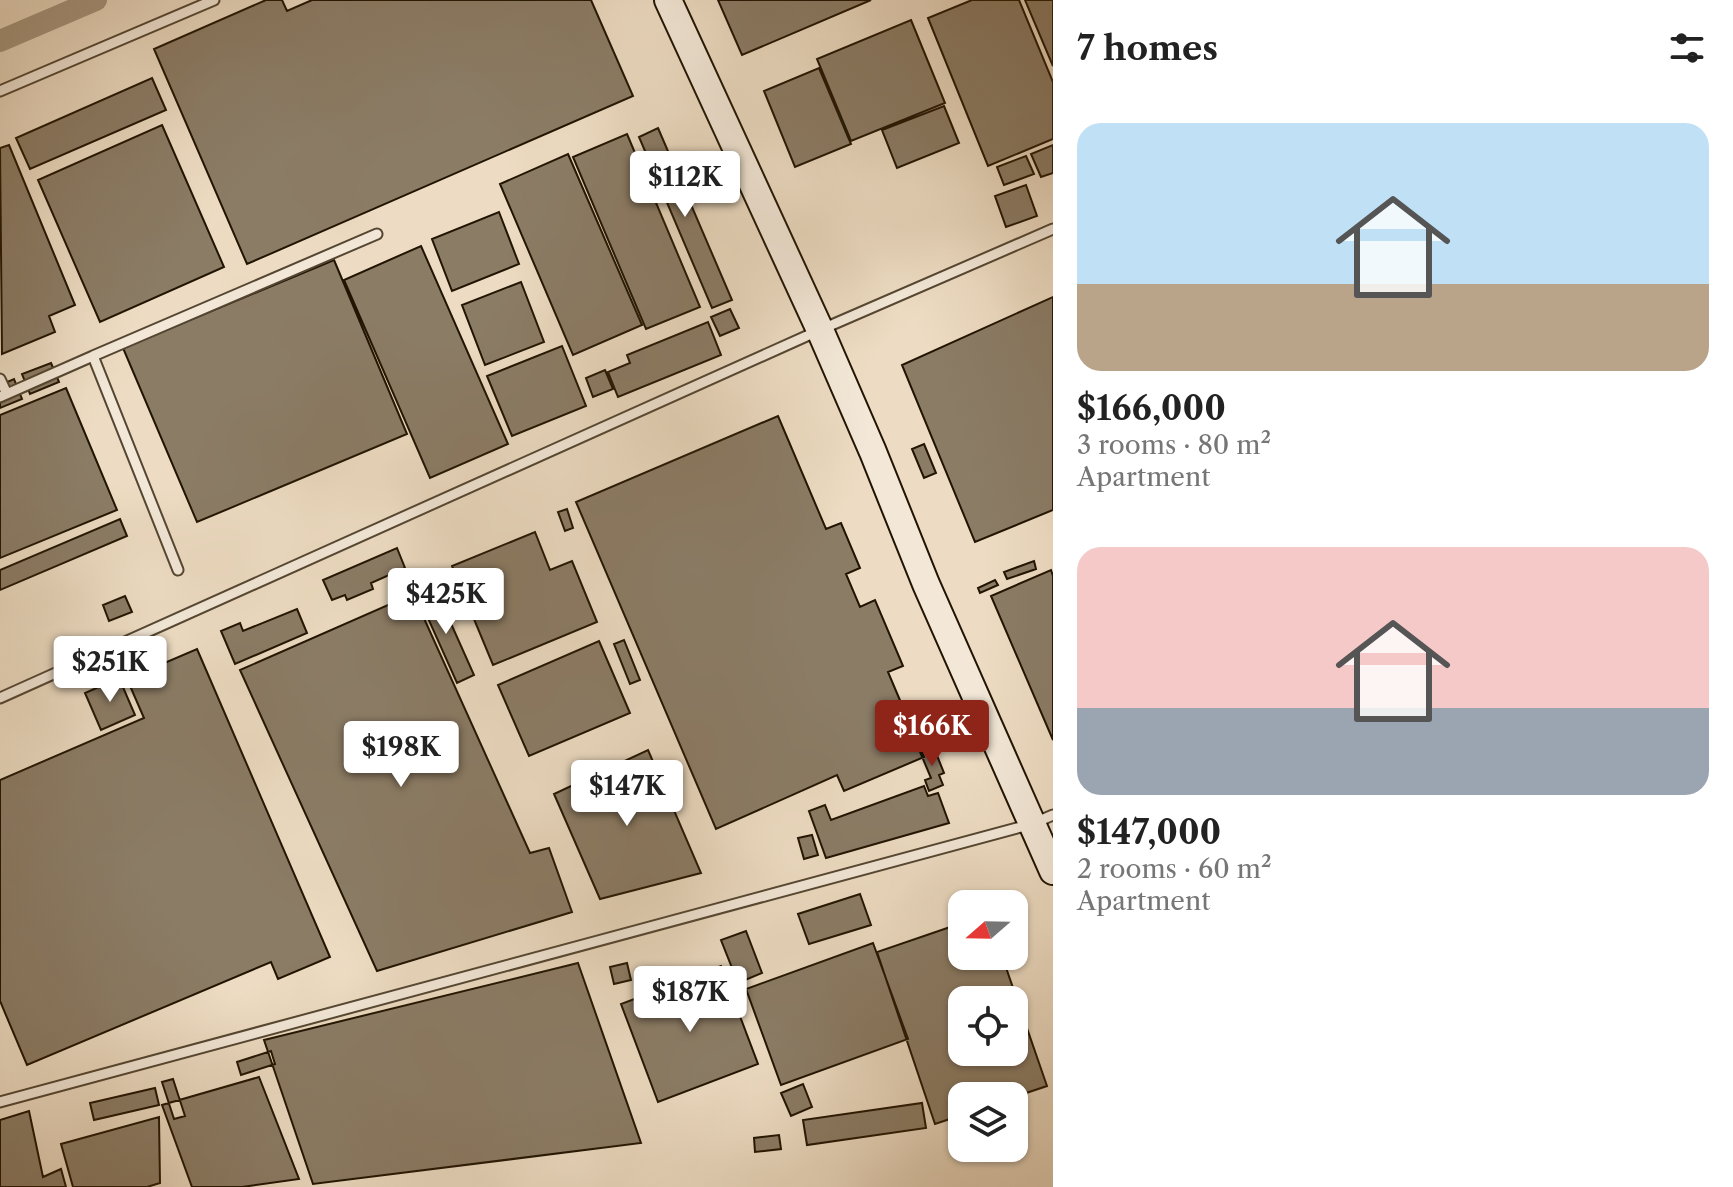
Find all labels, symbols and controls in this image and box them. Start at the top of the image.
icon: filters [1665,26,1709,70]
text: 7 homes [1077,27,1218,69]
pin: $112K [629,151,741,219]
text: $112K [648,161,722,193]
icon: home [1321,175,1465,319]
text: $166,000 [1077,387,1226,429]
text: 3 rooms · 80 m² [1077,429,1271,461]
text: Apartment [1077,461,1210,493]
pin: $425K [390,568,502,636]
text: $425K [406,578,486,610]
icon: home [1321,599,1465,743]
pin: $251K [54,636,166,704]
text: $251K [72,646,148,678]
pin: $166K [876,700,988,768]
text: $166K [893,710,971,742]
pin: $198K [345,721,457,789]
text: $198K [362,731,440,763]
pin: $147K [571,760,683,828]
text: $147K [589,770,665,802]
text: $147,000 [1077,811,1221,853]
text: 2 rooms · 60 m² [1077,853,1272,885]
text: Apartment [1077,885,1210,917]
north arrow [948,890,1028,970]
map controls [948,890,1028,1162]
pin: $187K [634,966,746,1034]
text: $187K [652,976,728,1008]
button: locate [948,986,1028,1066]
button: layers [948,1082,1028,1162]

